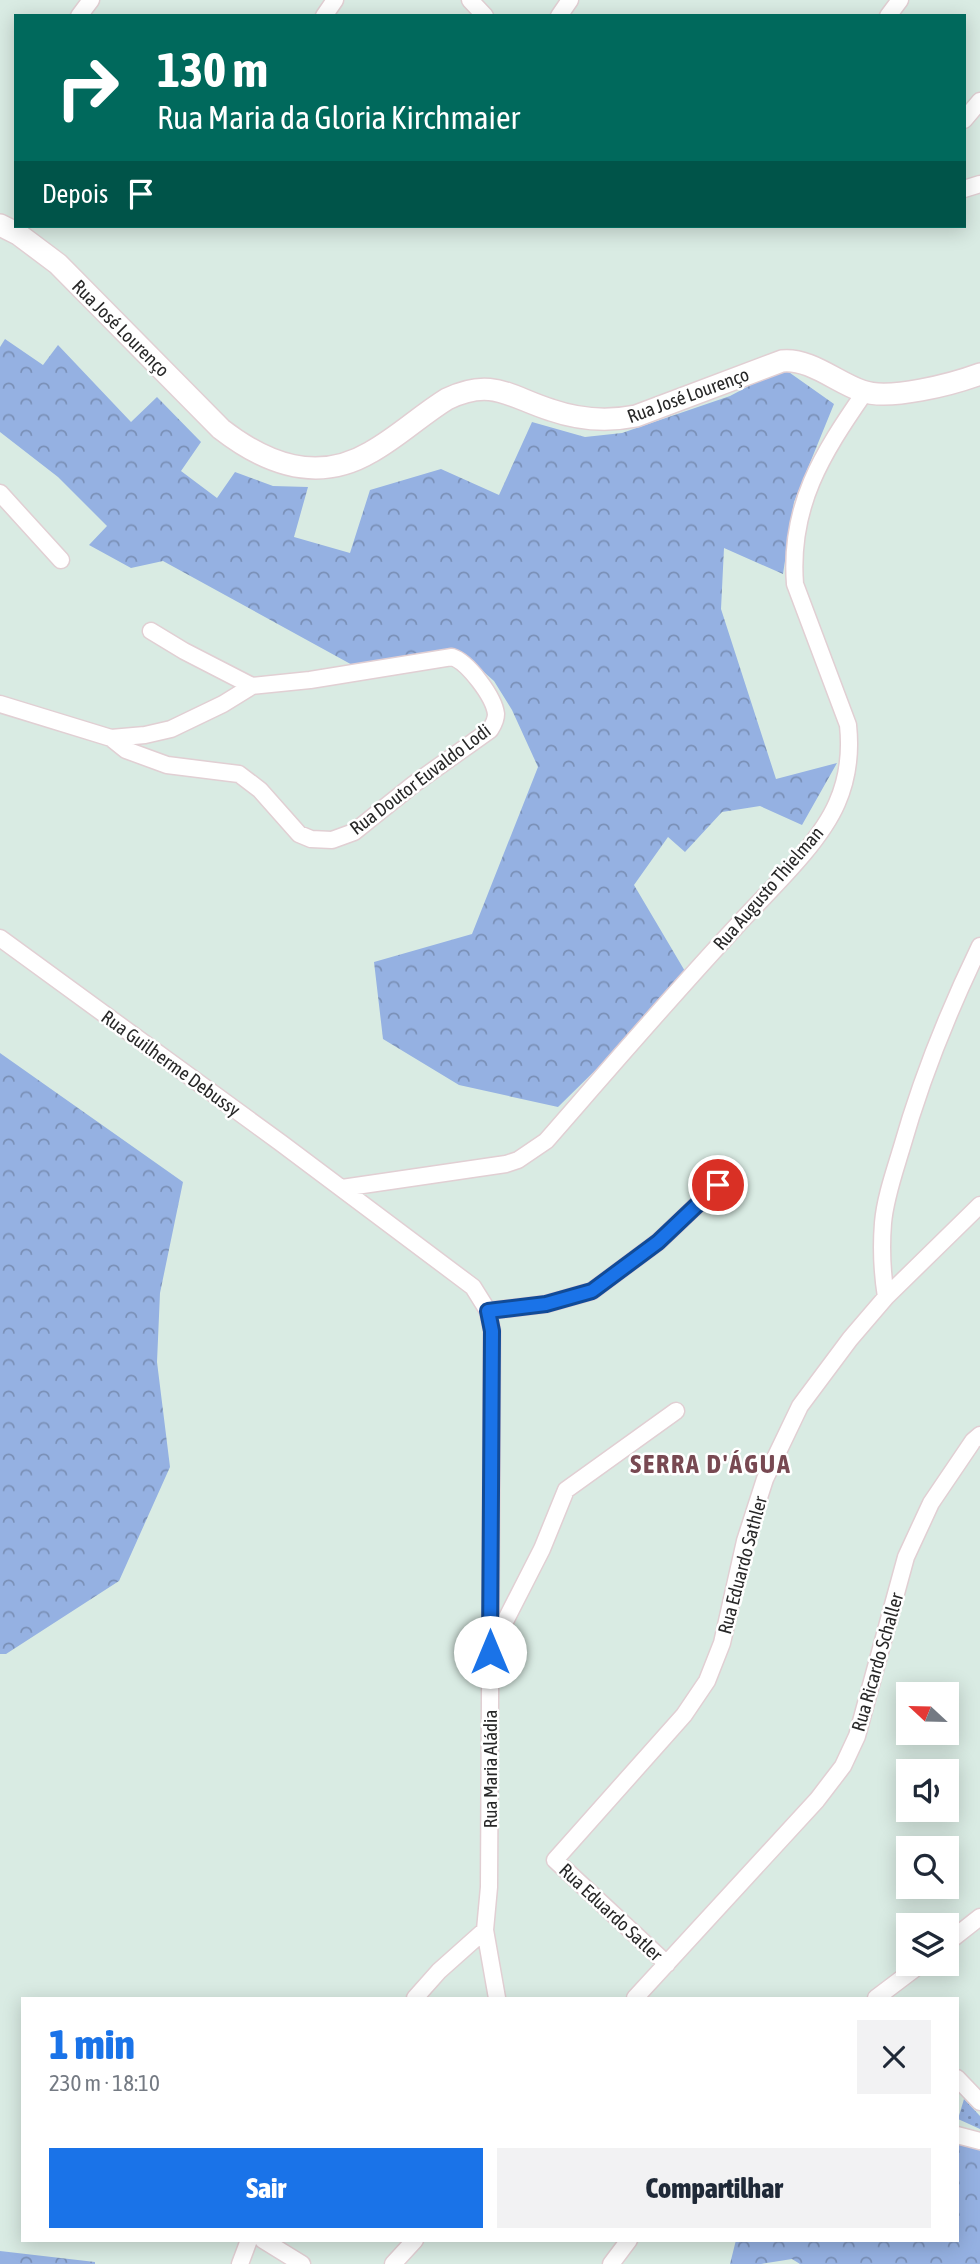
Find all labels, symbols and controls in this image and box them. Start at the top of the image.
text: 130 m [157,41,268,97]
icon: right [42,42,133,133]
text: Rua Maria da Gloria Kirchmaier [157,99,520,136]
icon: arrive [122,175,160,213]
text: Depois [42,179,108,209]
street label: Rua José Lourenço [68,275,174,381]
street label: Rua José Lourenço [624,363,752,427]
street label: Rua Doutor Euvaldo Lodi [345,719,495,839]
street label: Rua Augusto Thielman [708,822,828,954]
street label: Rua Guilherme Debussy [97,1005,245,1121]
pin [688,1155,748,1215]
icon: arrive [699,1166,737,1204]
district label: SERRA D'ÁGUA [630,1449,792,1479]
street label: Rua Eduardo Sathler [713,1493,771,1636]
street label: Rua Ricardo Schaller [847,1590,907,1734]
position arrow [453,1615,527,1689]
north arrow [896,1682,959,1745]
map controls [896,1682,959,1976]
street label: Rua Maria Aládia [479,1710,501,1828]
button: sound [896,1759,959,1822]
button: search [896,1836,959,1899]
street label: Rua Eduardo Satler [555,1859,667,1966]
button: layers [896,1913,959,1976]
text: 1 min [49,2020,135,2068]
button: close [857,2020,931,2094]
text: 230 m · 18:10 [49,2070,160,2096]
button: Sair [49,2148,483,2228]
button: Compartilhar [497,2148,931,2228]

